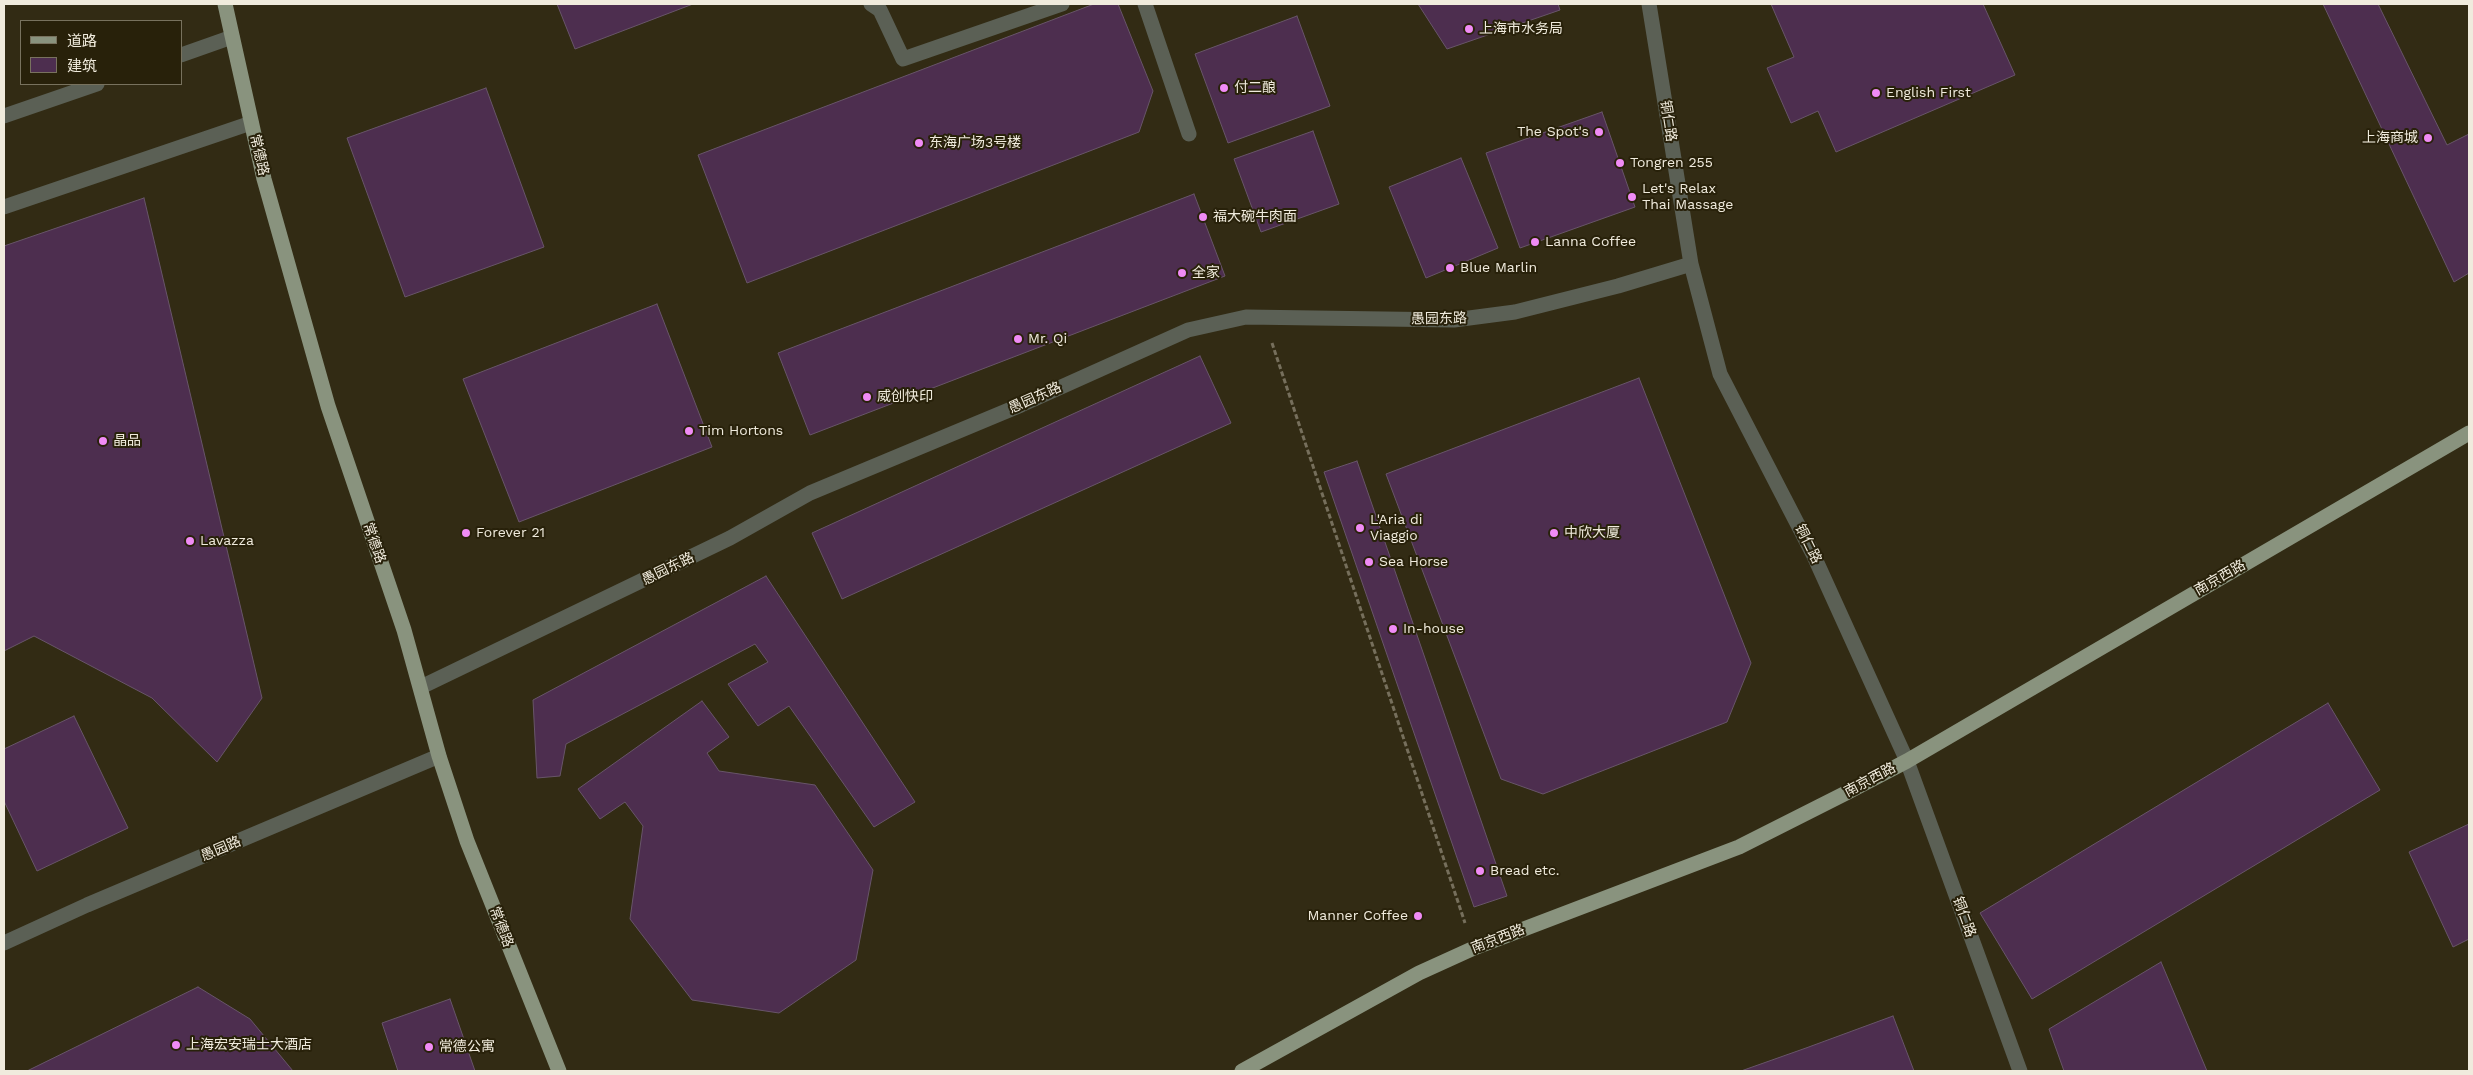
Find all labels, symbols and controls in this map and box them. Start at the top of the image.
legend [20,20,182,85]
place label: 上海市水务局 [1479,21,1563,37]
marker: 上海市水务局 [1463,23,1475,35]
text: 道路 [67,32,97,50]
text: 建筑 [67,57,97,75]
place label: 付二酿 [1234,80,1276,96]
marker: 付二酿 [1218,82,1230,94]
place label: English First [1886,85,1971,101]
marker: English First [1870,87,1882,99]
street label: 铜仁路 [1656,99,1680,143]
place label: The Spot's [1517,124,1589,140]
marker: The Spot's [1593,126,1605,138]
place label: 上海商城 [2362,130,2418,146]
marker: 上海商城 [2422,132,2434,144]
street label: 常德路 [246,133,272,177]
place label: 东海广场3号楼 [929,135,1021,151]
marker: 东海广场3号楼 [913,137,925,149]
place label: Tongren 255 [1630,155,1713,171]
marker: Tongren 255 [1614,157,1626,169]
place label: Let's Relax Thai Massage [1642,181,1733,213]
marker: Let's Relax Thai Massage [1626,191,1638,203]
place label: 福大碗牛肉面 [1213,209,1297,225]
marker: 福大碗牛肉面 [1197,211,1209,223]
place label: Lanna Coffee [1545,234,1636,250]
marker: Lanna Coffee [1529,236,1541,248]
place label: Blue Marlin [1460,260,1537,276]
marker: Blue Marlin [1444,262,1456,274]
place label: 全家 [1192,265,1220,281]
marker: 全家 [1176,267,1188,279]
street label: 愚园东路 [1411,310,1467,328]
place label: Mr. Qi [1028,331,1067,347]
marker: Mr. Qi [1012,333,1024,345]
street label: 愚园东路 [1006,379,1064,417]
place label: 威创快印 [877,389,933,405]
marker: 威创快印 [861,391,873,403]
place label: Tim Hortons [699,423,783,439]
marker: Tim Hortons [683,425,695,437]
place label: 晶品 [113,433,141,449]
marker: 晶品 [97,435,109,447]
place label: L'Aria di Viaggio [1370,512,1422,544]
street label: 常德路 [359,520,389,566]
street label: 铜仁路 [1791,521,1825,567]
marker: L'Aria di Viaggio [1354,522,1366,534]
place label: Forever 21 [476,525,545,541]
place label: 中欣大厦 [1564,525,1620,541]
marker: Forever 21 [460,527,472,539]
marker: 中欣大厦 [1548,527,1560,539]
place label: Lavazza [200,533,254,549]
marker: Lavazza [184,535,196,547]
street label: 愚园东路 [639,549,697,589]
place label: Sea Horse [1379,554,1448,570]
marker: Sea Horse [1363,556,1375,568]
street label: 南京西路 [2192,557,2248,599]
place label: In-house [1403,621,1464,637]
marker: In-house [1387,623,1399,635]
street label: 南京西路 [1841,759,1899,801]
street label: 愚园路 [198,833,244,865]
place label: Bread etc. [1490,863,1559,879]
marker: Bread etc. [1474,865,1486,877]
street label: 铜仁路 [1949,894,1979,940]
street label: 常德路 [486,904,516,950]
place label: Manner Coffee [1307,908,1408,924]
marker: Manner Coffee [1412,910,1424,922]
street label: 南京西路 [1469,921,1527,957]
place label: 上海宏安瑞士大酒店 [186,1037,312,1053]
marker: 上海宏安瑞士大酒店 [170,1039,182,1051]
place label: 常德公寓 [439,1039,495,1055]
marker: 常德公寓 [423,1041,435,1053]

